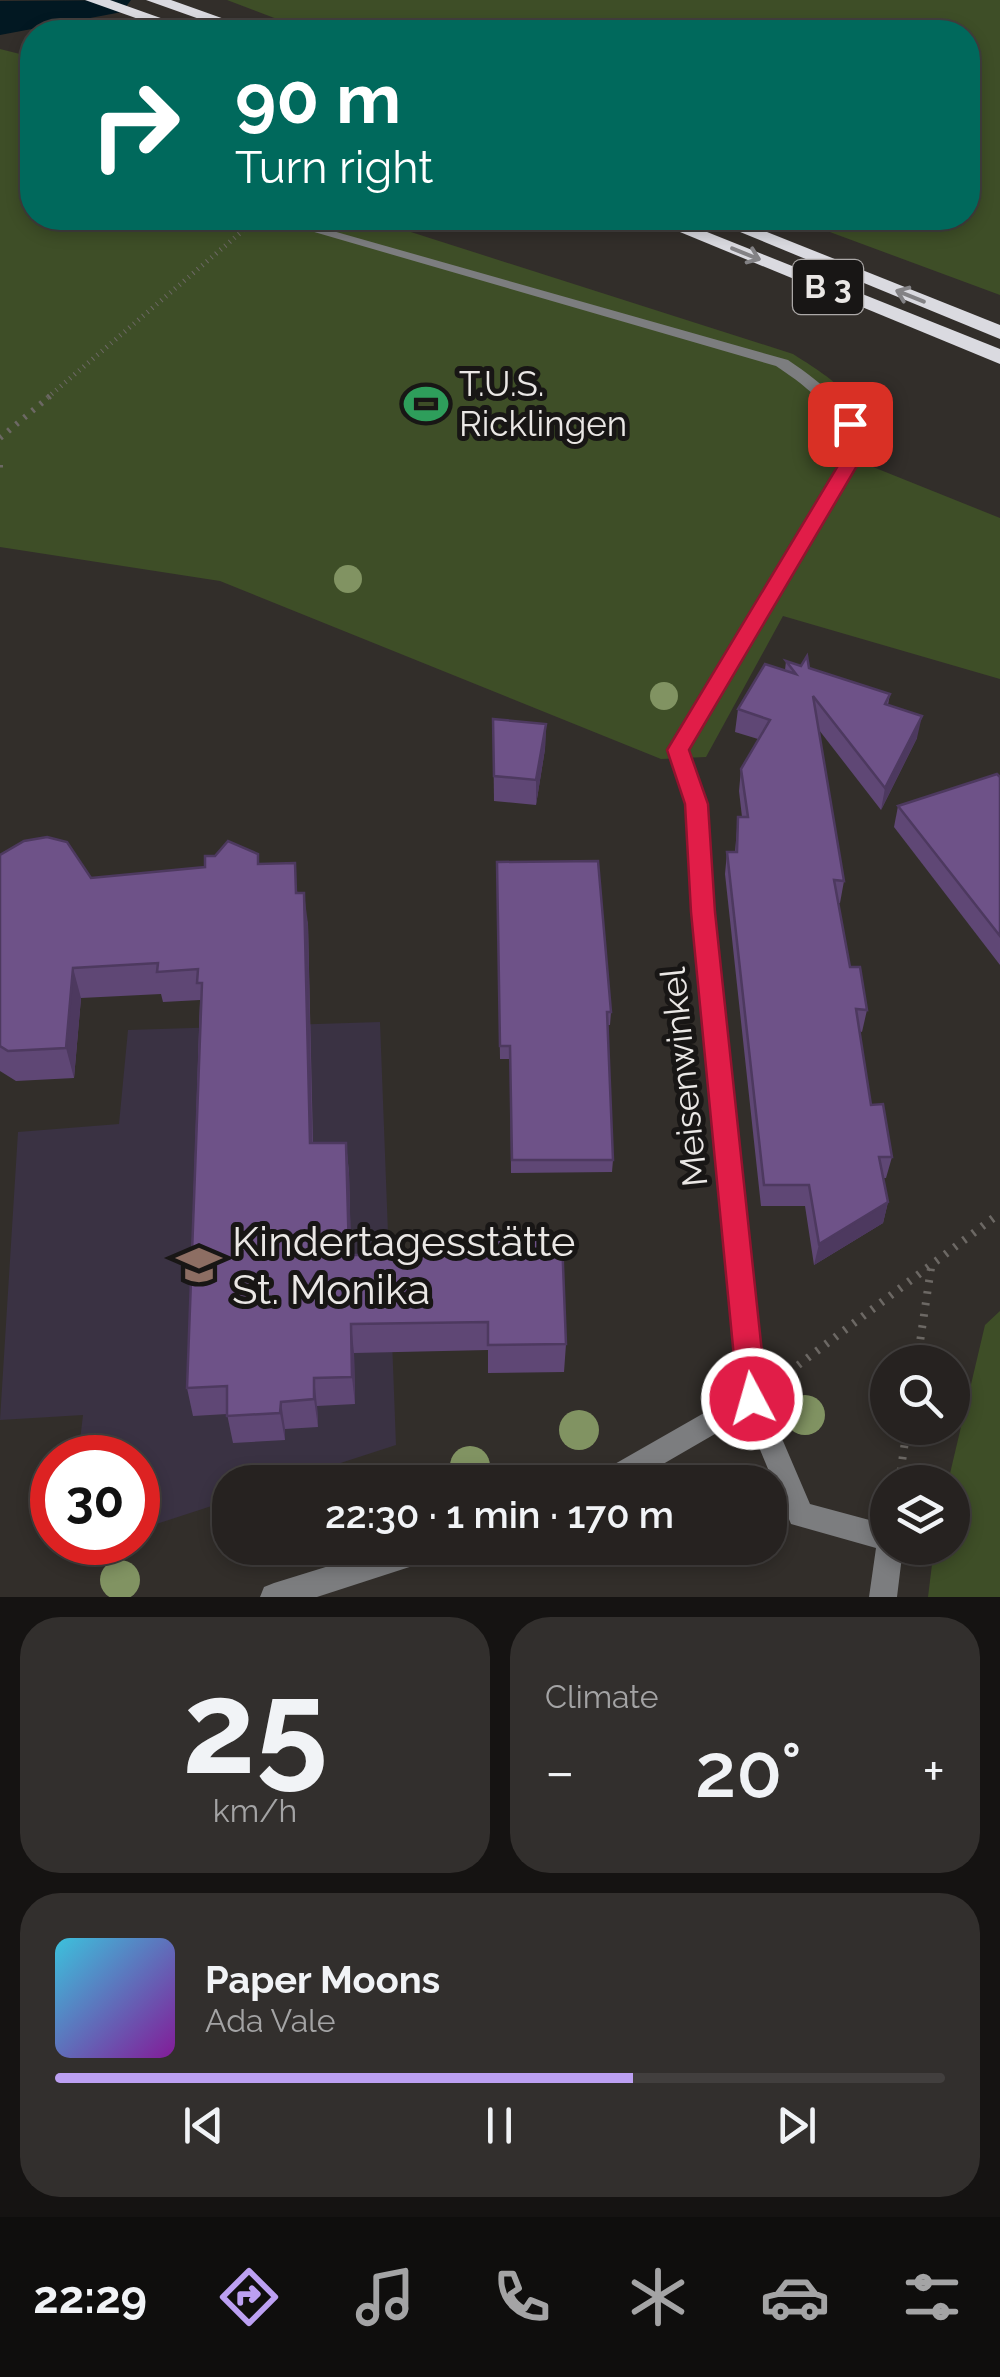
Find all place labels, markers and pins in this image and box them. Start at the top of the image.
place label: T.U.S. Ricklingen [459,363,627,444]
sports icon: T.U.S. Ricklingen [402,380,450,428]
pin [808,382,893,467]
place label: Kindertagesstätte St. Monika [232,1217,576,1314]
school or university icon: Kindertagesstätte St. Monika [175,1241,223,1289]

